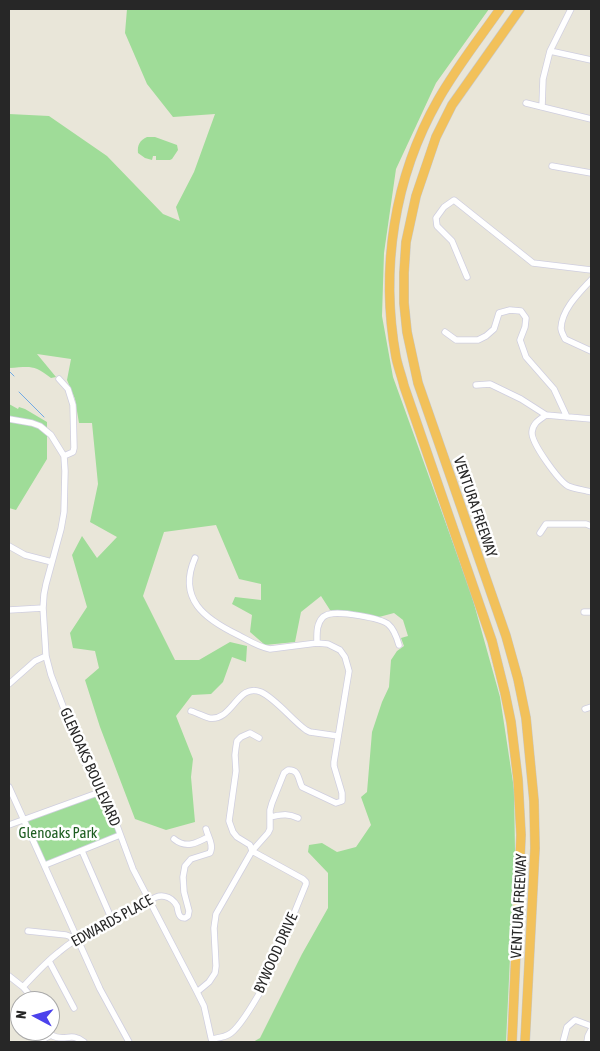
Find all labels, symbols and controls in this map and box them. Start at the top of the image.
street label: VENTURA FREEWAY [449,454,501,560]
street label: GLENOAKS BOULEVARD [56,705,124,829]
park label: Glenoaks Park [19,824,97,842]
street label: VENTURA FREEWAY [507,853,531,959]
street label: EDWARDS PLACE [68,891,156,951]
street label: BYWOOD DRIVE [250,910,302,996]
north arrow [10,991,60,1041]
text: N [13,1010,29,1019]

